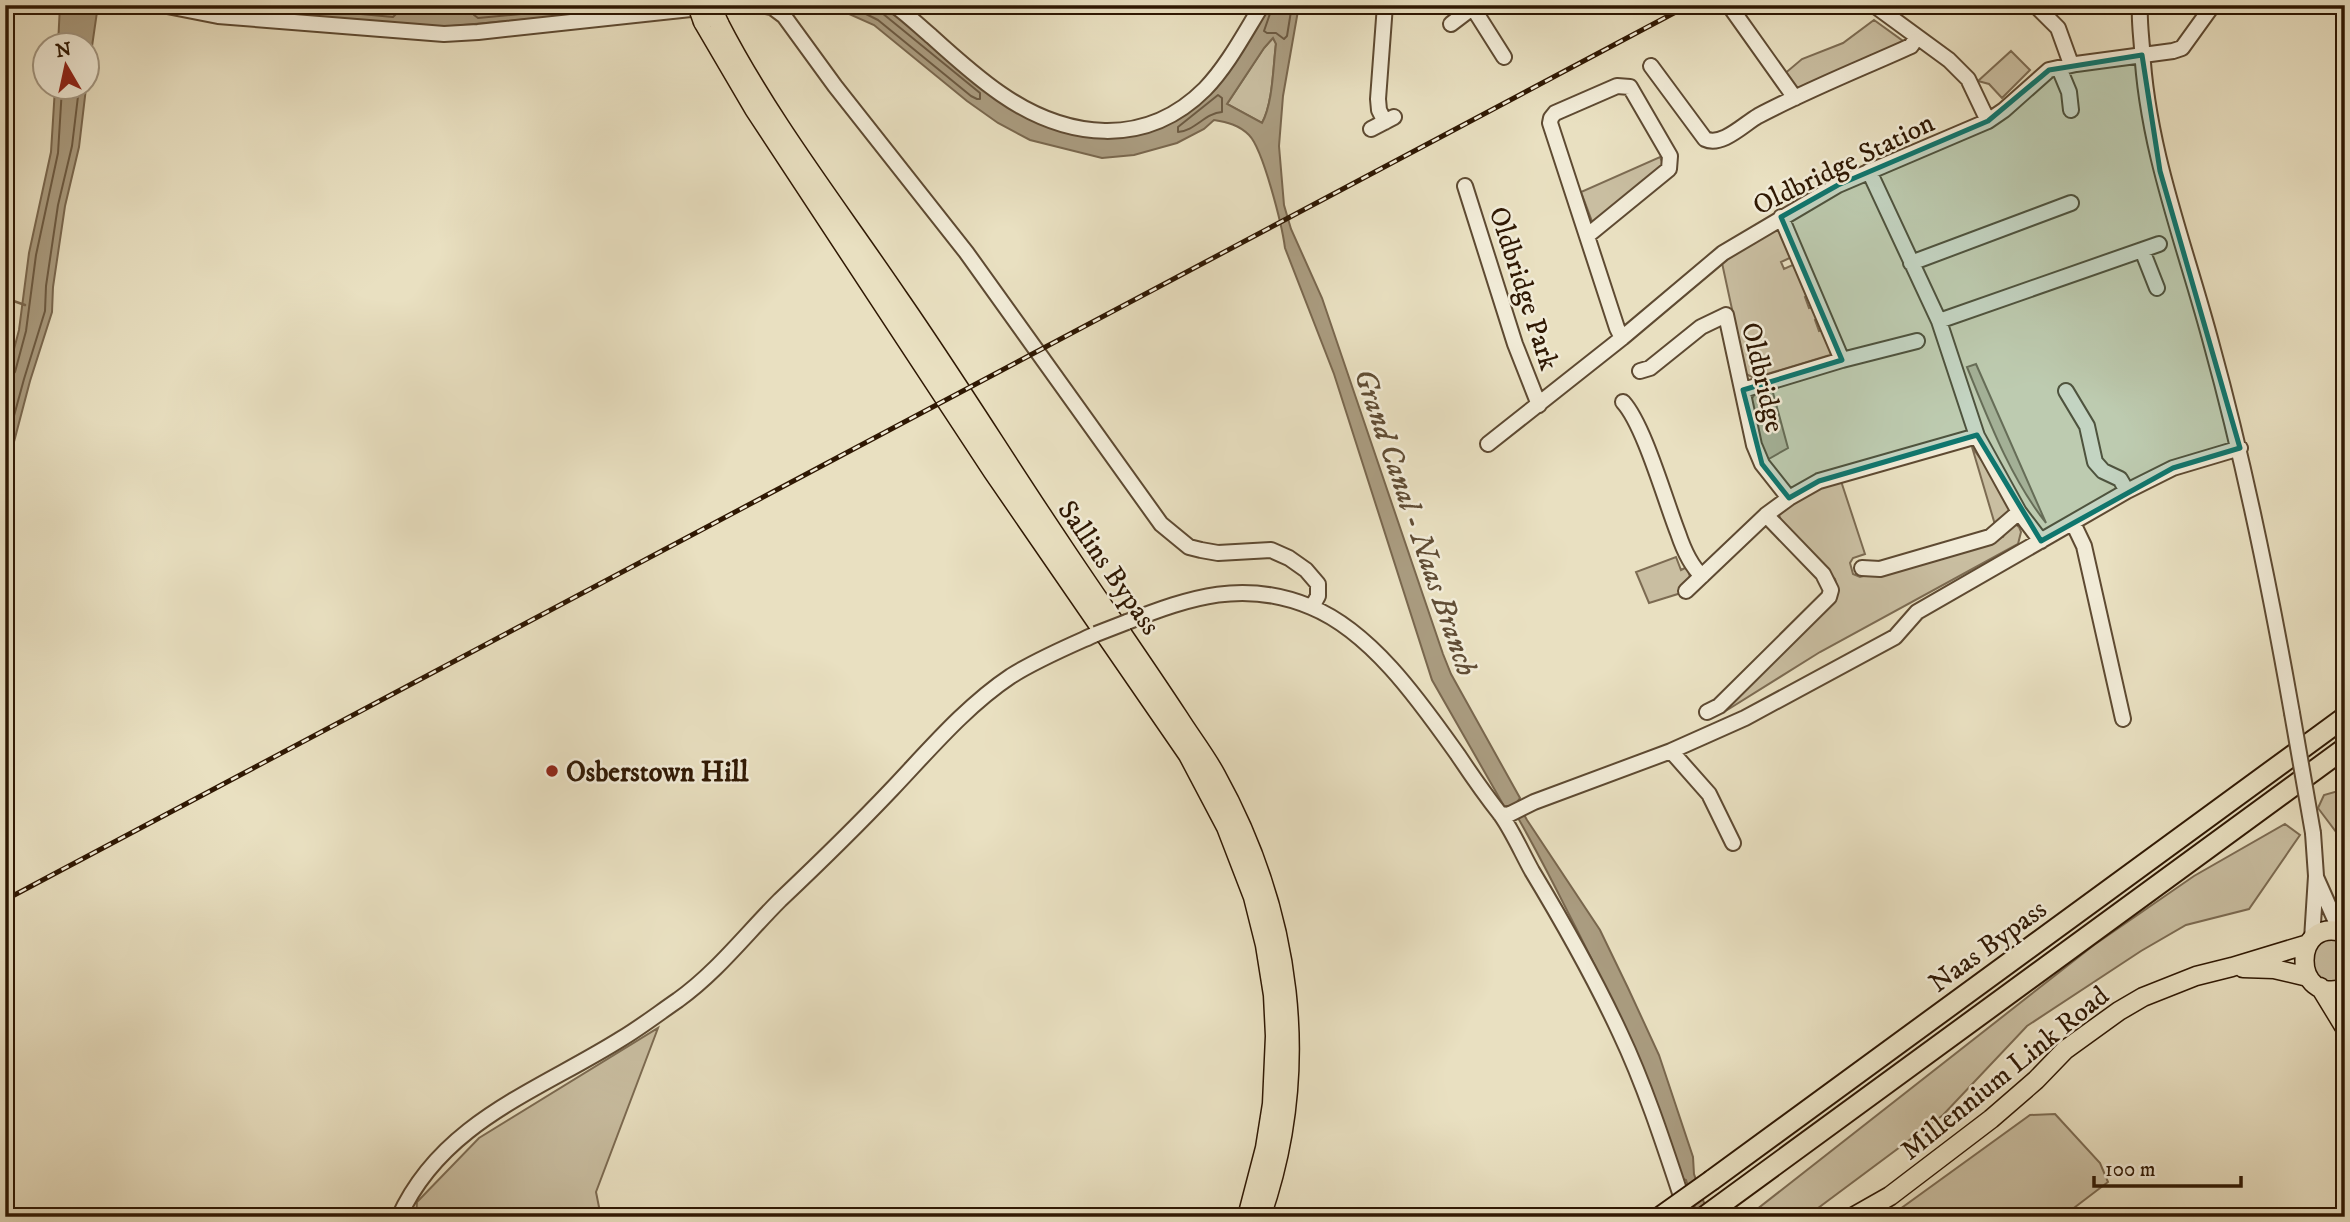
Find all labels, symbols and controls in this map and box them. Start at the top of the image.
north arrow [32,32,102,102]
text: N [54,38,73,63]
street label: Oldbridge Station [1747,105,1941,223]
street label: Oldbridge Park [1481,202,1567,375]
street label: Oldbridge [1733,319,1792,436]
water label: Grand Canal - Naas Branch [1345,364,1485,681]
street label: Sallins Bypass [1050,494,1168,642]
place label: Osberstown Hill [566,755,749,790]
marker: Osberstown Hill [544,763,560,779]
street label: Naas Bypass [1922,892,2054,1001]
street label: Millennium Link Road [1894,978,2116,1168]
scale bar [2094,1145,2242,1189]
text: 100 m [2105,1157,2156,1183]

